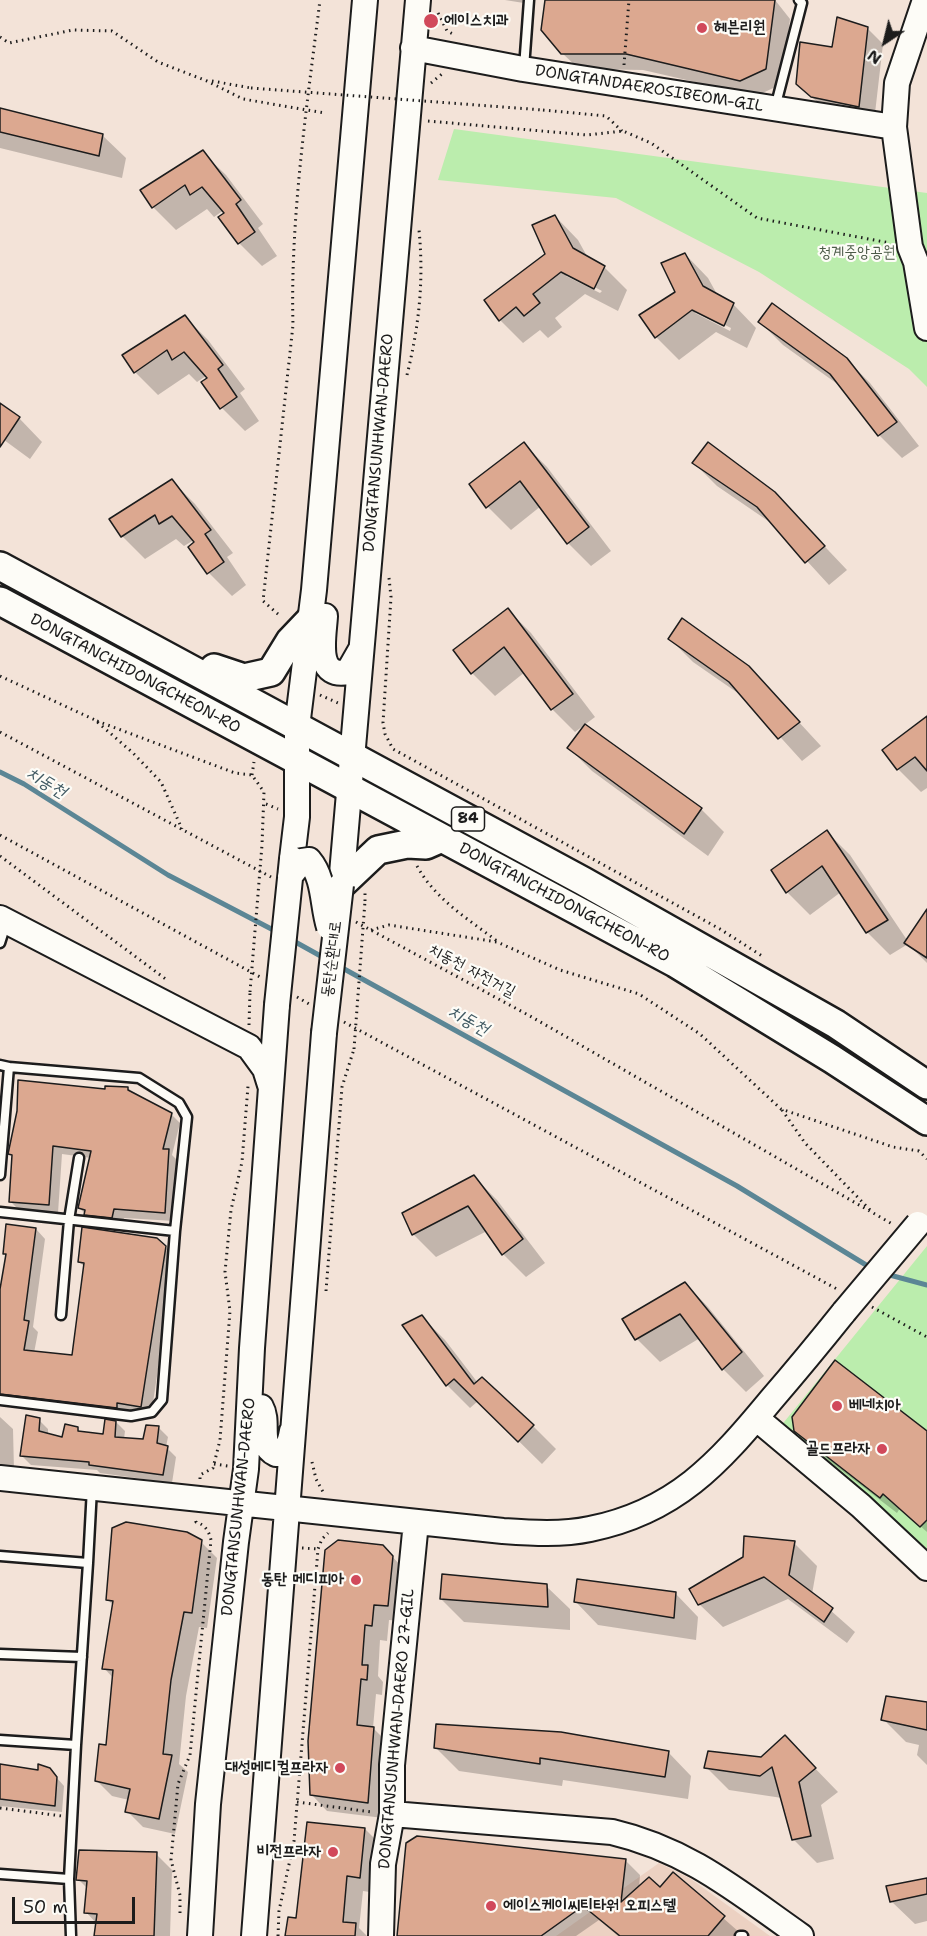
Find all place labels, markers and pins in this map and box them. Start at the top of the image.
place label: 에이스치과 [444,11,508,31]
marker: 에이스치과 [422,12,440,30]
place label: 헤븐리원 [714,18,766,38]
marker: 헤븐리원 [695,21,709,35]
place label: 베네치아 [849,1396,900,1416]
marker: 베네치아 [830,1399,844,1413]
place label: 골드프라자 [806,1439,870,1459]
marker: 골드프라자 [875,1442,889,1456]
place label: 동탄 메디피아 [261,1570,344,1590]
marker: 동탄 메디피아 [349,1573,363,1587]
place label: 대성메디컬프라자 [225,1758,328,1778]
marker: 대성메디컬프라자 [333,1761,347,1775]
place label: 비전프라자 [257,1842,321,1862]
marker: 비전프라자 [326,1845,340,1859]
place label: 에이스케이씨티타워 오피스텔 [503,1896,676,1916]
marker: 에이스케이씨티타워 오피스텔 [484,1899,498,1913]

